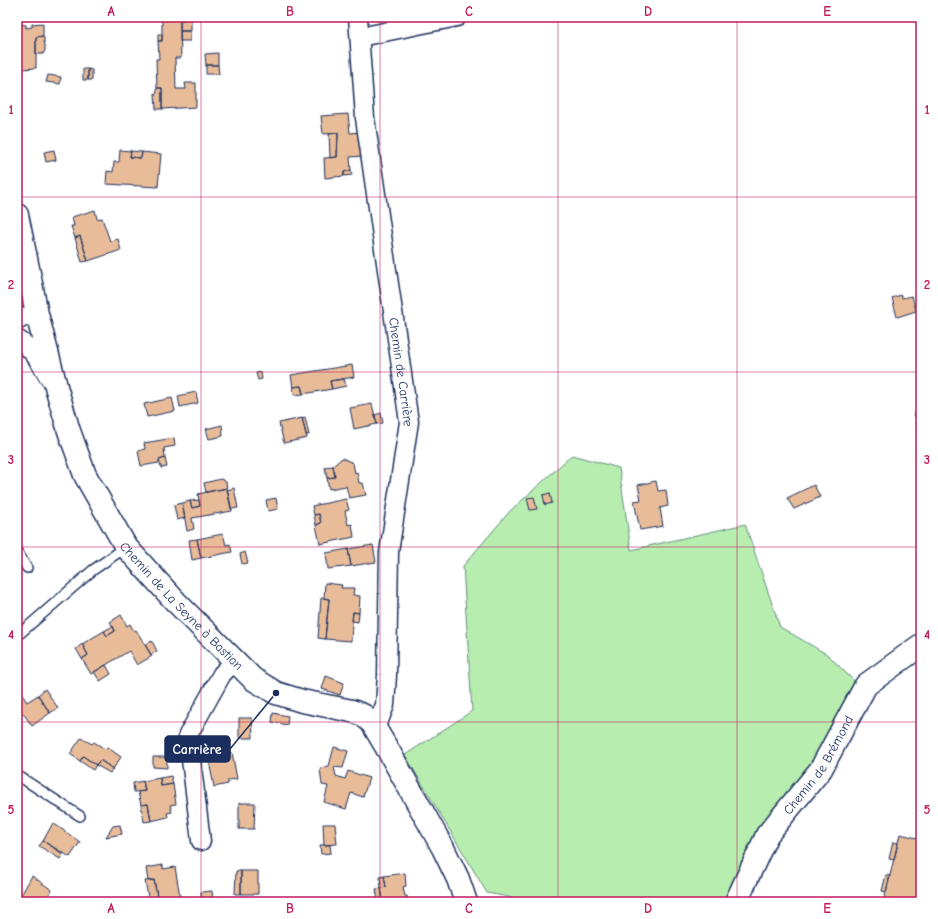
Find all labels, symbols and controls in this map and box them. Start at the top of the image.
text: A [107,4,115,19]
text: B [286,4,294,19]
text: C [465,4,473,19]
text: D [644,4,652,19]
text: E [823,4,831,19]
text: 1 [8,102,14,117]
text: 1 [924,102,930,117]
text: 2 [8,277,14,292]
text: 2 [924,277,930,292]
street label: Chemin de Carrière [386,316,416,428]
text: 3 [8,452,14,467]
text: 3 [924,452,930,467]
street label: Chemin de La Seyne à Bastian [117,540,246,673]
text: 4 [8,627,14,642]
text: 4 [924,627,930,642]
street label: Chemin de Brémond [780,713,856,817]
callout: Carrière [165,736,230,762]
text: Carrière [172,741,222,758]
text: 5 [8,802,15,817]
text: 5 [924,802,931,817]
text: A [107,901,115,916]
text: B [286,901,294,916]
text: C [465,901,473,916]
text: D [644,901,652,916]
text: E [823,901,831,916]

